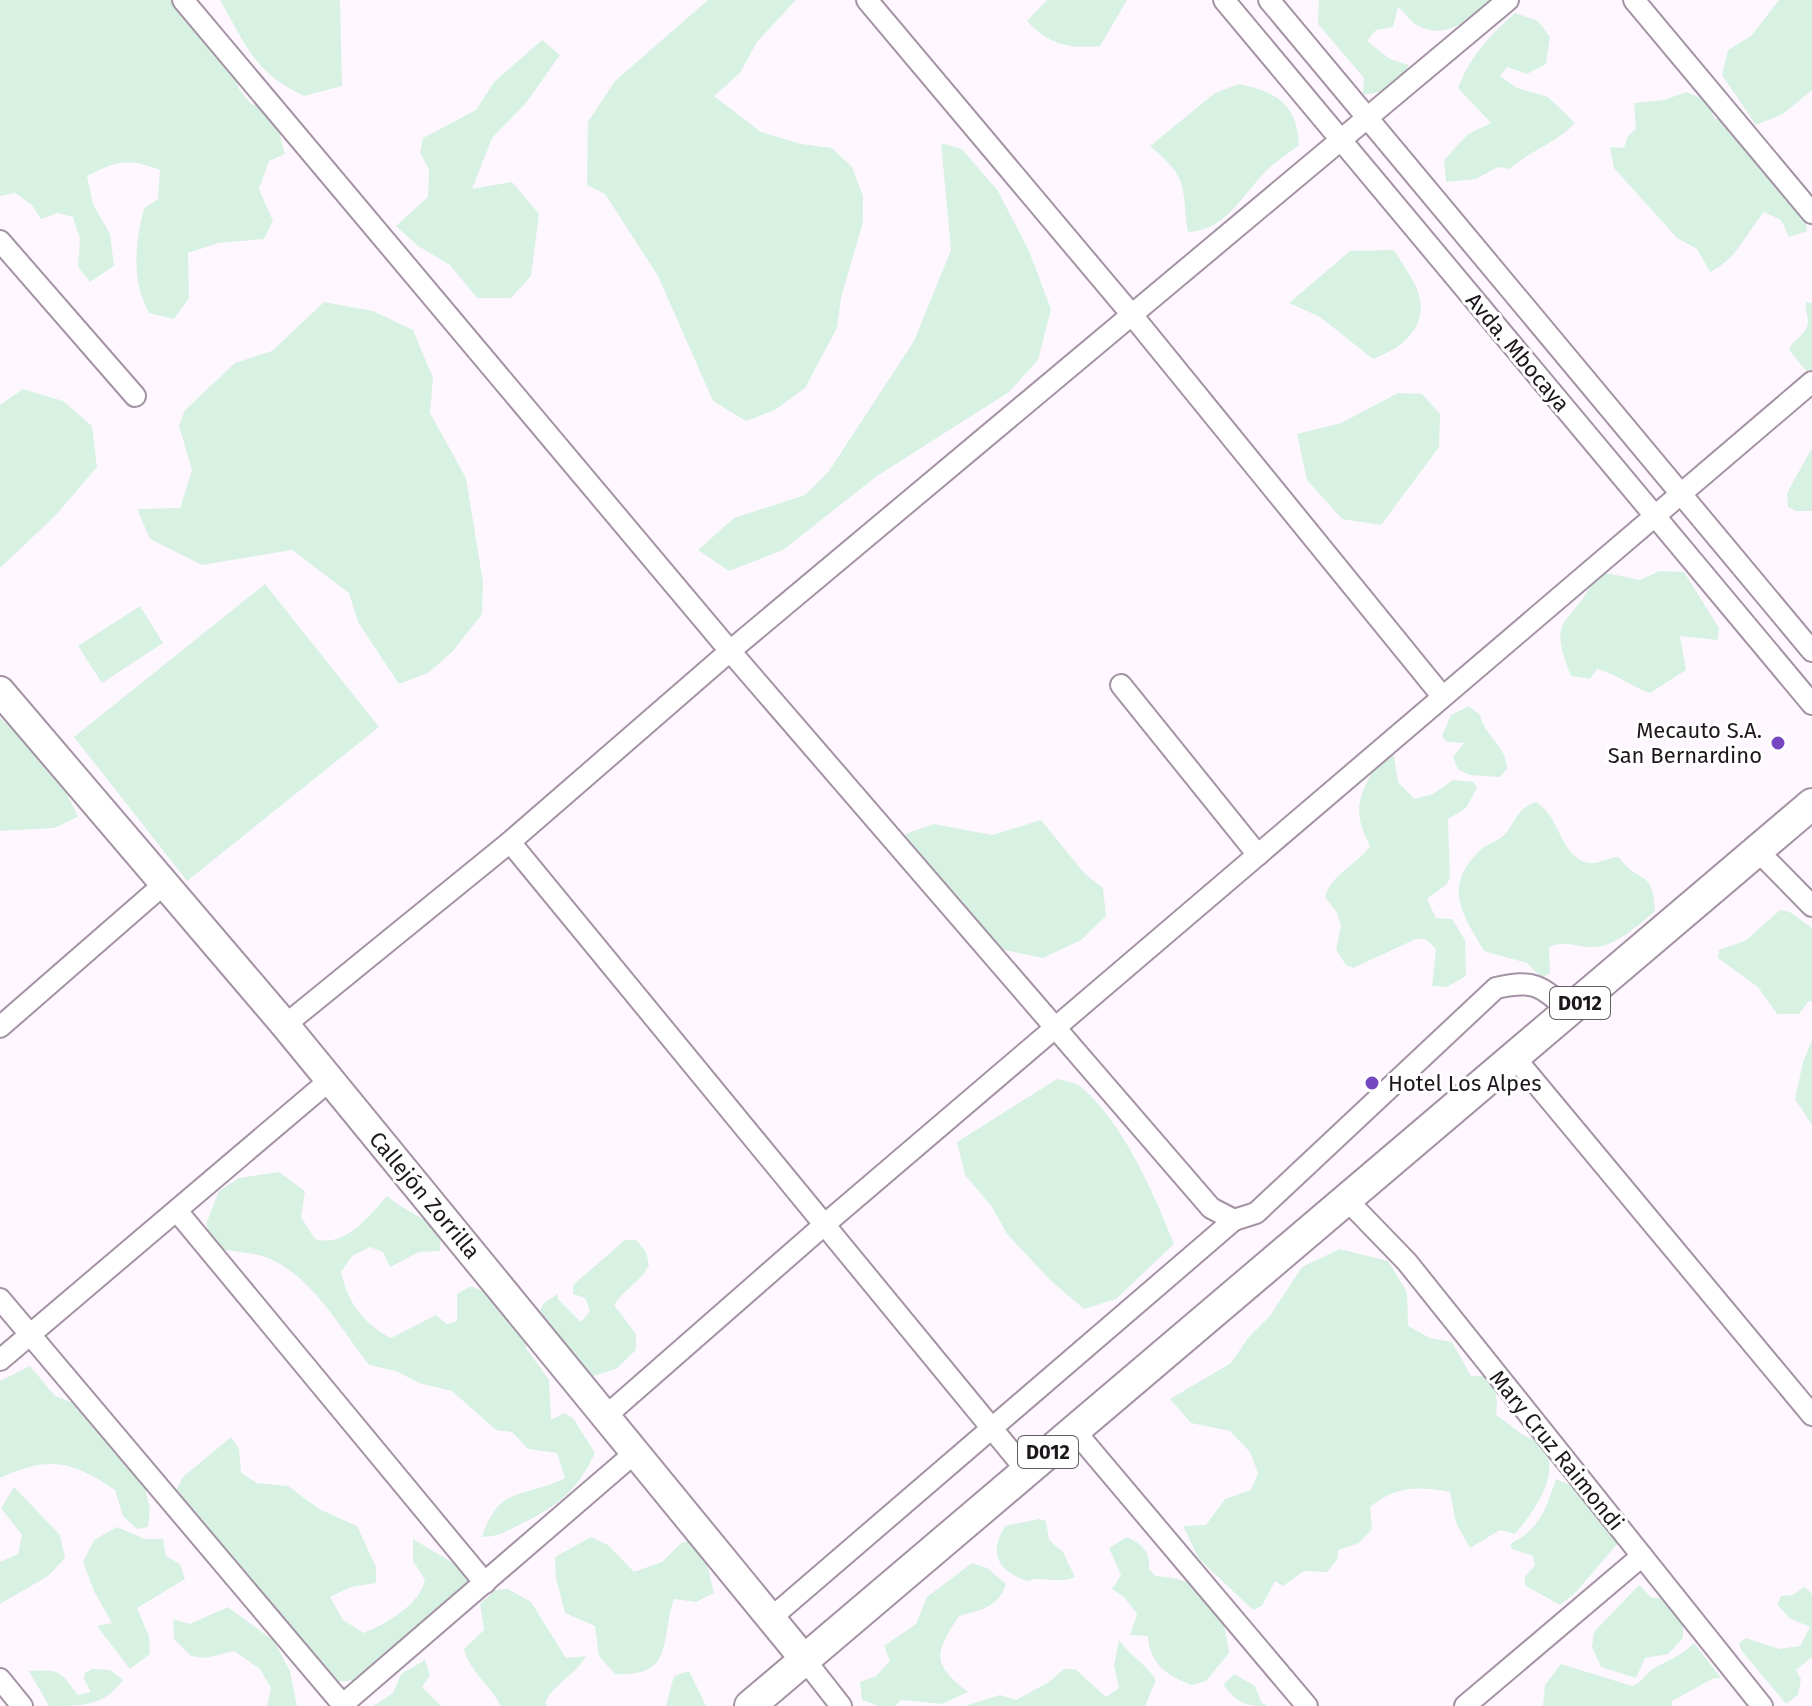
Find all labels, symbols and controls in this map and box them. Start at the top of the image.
street label: Avda. Mbocaya [1460,287,1575,417]
place label: Mecauto S.A. San Bernardino [1608,717,1762,769]
marker: Mecauto S.A. San Bernardino [1769,734,1787,752]
road number: D012 [1550,987,1610,1019]
place label: Hotel Los Alpes [1388,1070,1541,1097]
marker: Hotel Los Alpes [1363,1074,1381,1092]
street label: Callejón Zorrilla [363,1126,486,1265]
street label: Mary Cruz Raimondi [1484,1365,1629,1536]
road number: D012 [1018,1436,1078,1468]

